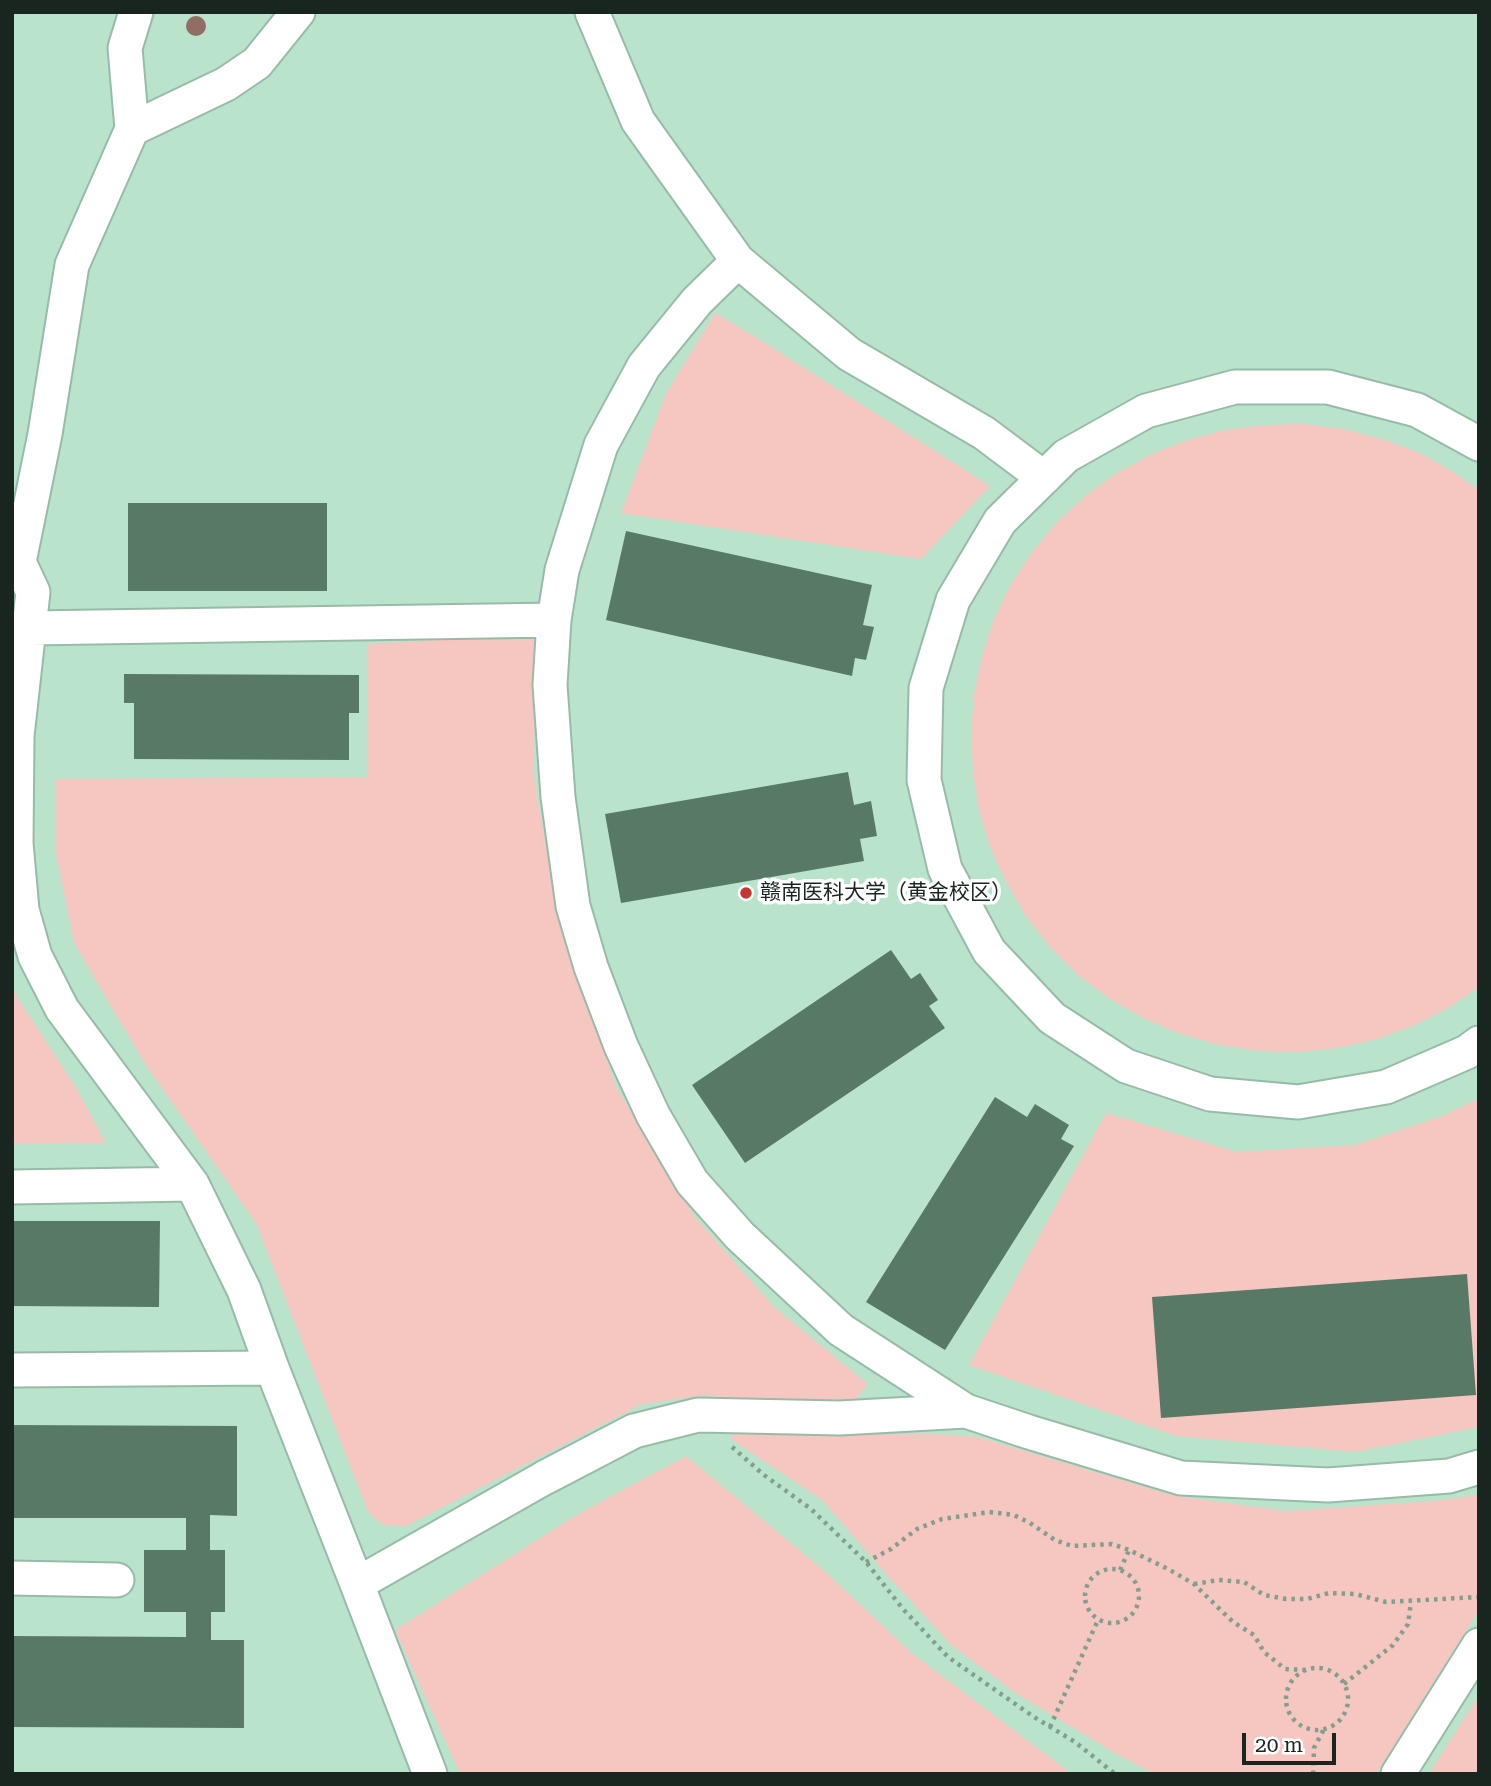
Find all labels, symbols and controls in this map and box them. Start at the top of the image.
place label: 赣南医科大学（黄金校区） [760,880,1012,906]
marker: 赣南医科大学（黄金校区） [738,885,754,901]
scale bar [1246,1720,1340,1764]
text: 20 m [1255,1733,1303,1757]

